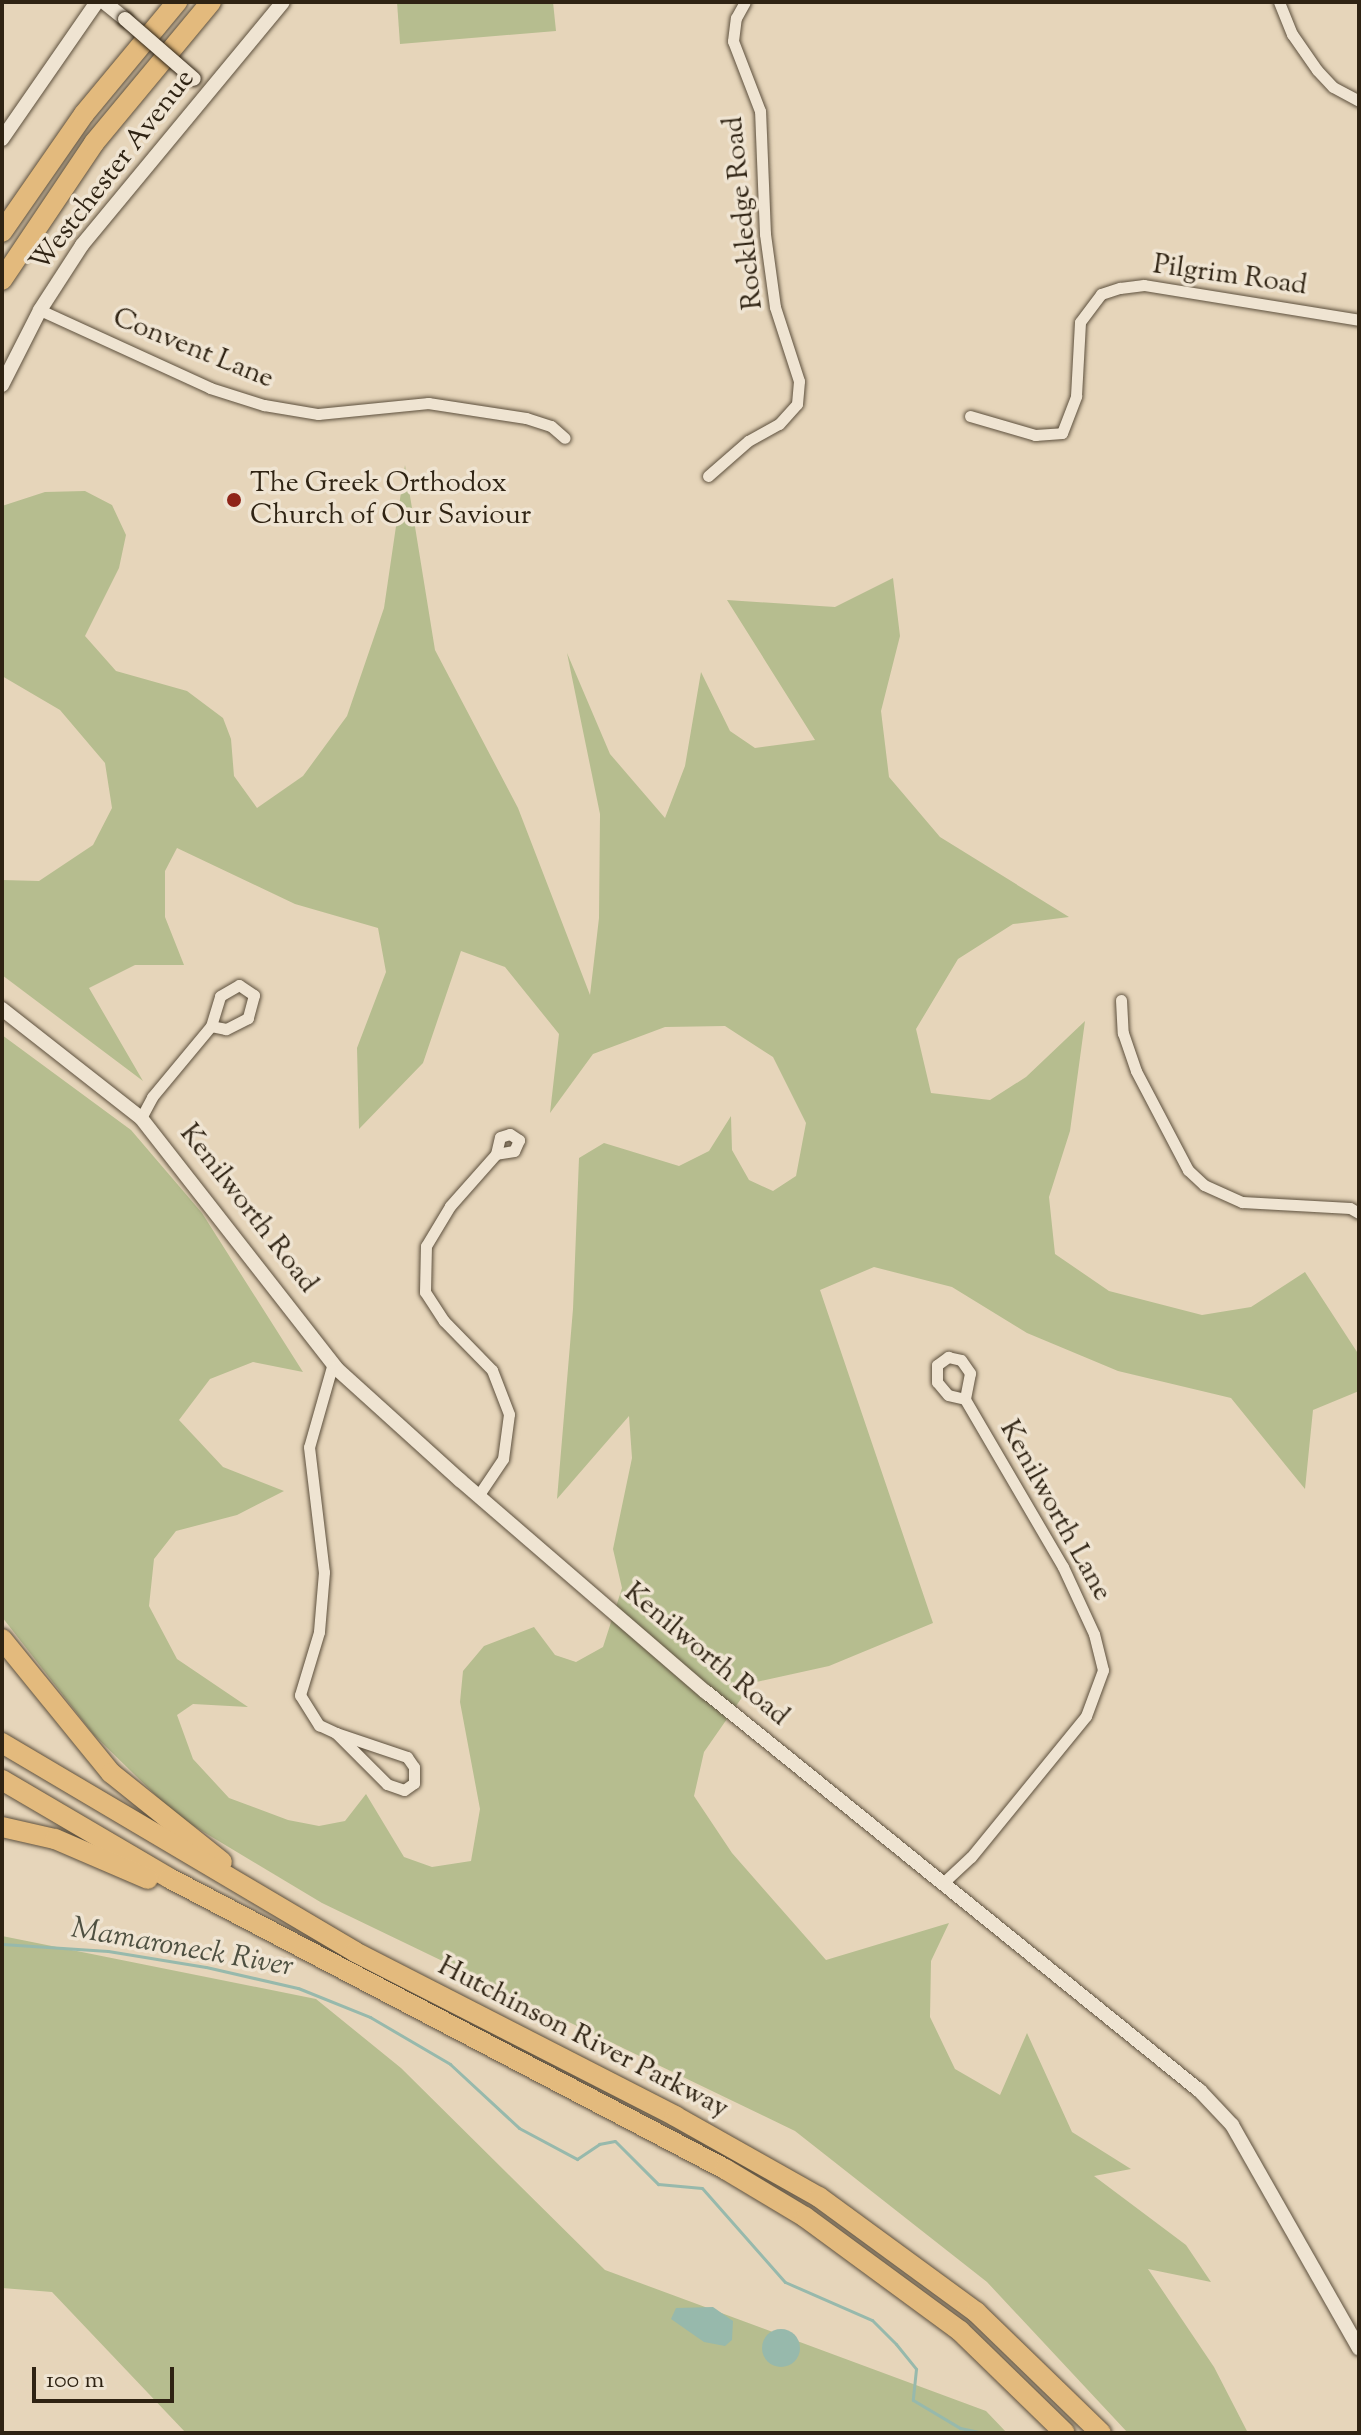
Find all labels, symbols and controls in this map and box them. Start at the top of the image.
street label: Westchester Avenue [24,63,202,279]
street label: Rockledge Road [717,115,771,311]
street label: Pilgrim Road [1151,249,1309,303]
street label: Convent Lane [108,301,278,397]
place label: The Greek Orthodox Church of Our Saviour [250,467,531,533]
marker: The Greek Orthodox Church of Our Saviour [225,491,243,509]
street label: Kenilworth Road [172,1118,324,1300]
street label: Kenilworth Lane [992,1415,1118,1607]
street label: Kenilworth Road [617,1576,795,1734]
water label: Mamaroneck River [68,1912,296,1986]
street label: Hutchinson River Parkway [432,1950,734,2126]
scale bar [36,2351,178,2401]
text: 100 m [46,2364,104,2398]

